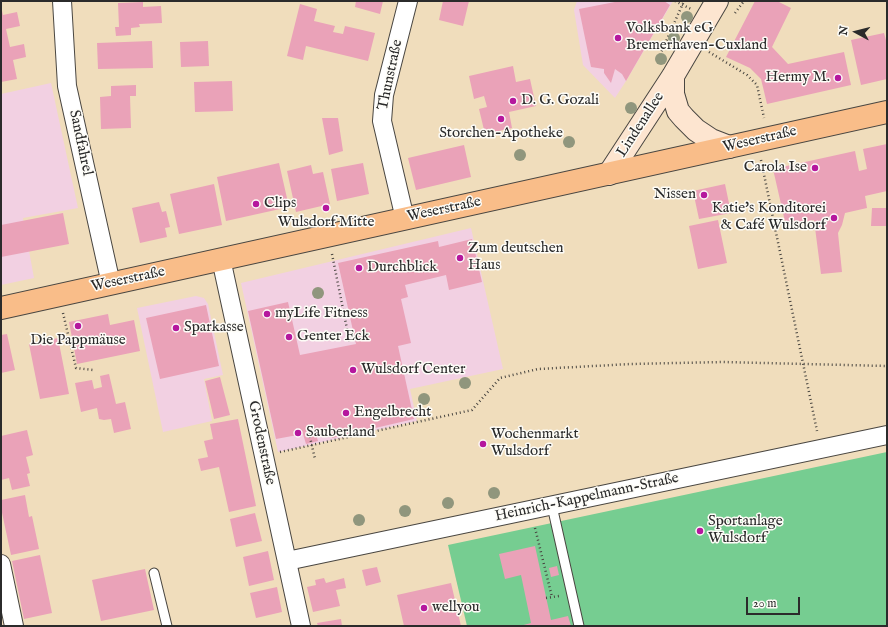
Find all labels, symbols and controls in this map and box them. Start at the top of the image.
north arrow [836,12,876,52]
place label: Volksbank eG Bremerhaven-Cuxland [626,20,767,55]
text: N [837,25,852,36]
marker: Volksbank eG Bremerhaven-Cuxland [613,33,623,43]
street label: Thunstraße [375,38,407,112]
place label: Hermy M. [765,69,830,87]
marker: Hermy M. [833,73,843,83]
street label: Lindenallee [613,89,669,161]
place label: D. G. Gozali [521,92,599,110]
marker: D. G. Gozali [508,96,518,106]
street label: Sandfahrel [64,109,96,177]
marker: Storchen-Apotheke [496,114,506,124]
street label: Weserstraße [721,123,799,157]
place label: Storchen-Apotheke [439,125,563,143]
place label: Carola Ise [744,159,807,177]
marker: Carola Ise [810,163,820,173]
place label: Nissen [654,186,696,204]
marker: Nissen [699,190,709,200]
street label: Weserstraße [405,193,483,227]
place label: Clips [264,195,296,213]
marker: Clips [251,199,261,209]
place label: Katie's Konditorei & Café Wulsdorf [712,200,826,235]
marker: Wulsdorf Mitte [321,203,331,213]
marker: Katie's Konditorei & Café Wulsdorf [829,213,839,223]
place label: Wulsdorf Mitte [278,214,374,232]
place label: Zum deutschen Haus [468,240,564,275]
marker: Zum deutschen Haus [455,253,465,263]
place label: Durchblick [367,259,437,277]
street label: Weserstraße [89,263,167,297]
marker: Durchblick [354,263,364,273]
place label: myLife Fitness [275,305,368,323]
marker: myLife Fitness [262,309,272,319]
place label: Sparkasse [184,319,244,337]
marker: Die Pappmäuse [73,321,83,331]
marker: Sparkasse [171,323,181,333]
place label: Genter Eck [297,328,369,346]
place label: Die Pappmäuse [30,332,126,350]
marker: Genter Eck [284,332,294,342]
place label: Wulsdorf Center [361,361,465,379]
marker: Wulsdorf Center [348,365,358,375]
street label: Grodenstraße [243,399,279,487]
place label: Engelbrecht [354,404,431,422]
marker: Engelbrecht [341,408,351,418]
place label: Sauberland [306,424,375,442]
place label: Wochenmarkt Wulsdorf [491,426,579,461]
marker: Sauberland [293,428,303,438]
marker: Wochenmarkt Wulsdorf [478,439,488,449]
street label: Heinrich-Kappelmann-Straße [493,470,681,526]
place label: Sportanlage Wulsdorf [708,513,783,548]
marker: Sportanlage Wulsdorf [695,526,705,536]
scale bar [748,589,802,615]
text: 20 m [753,596,776,611]
place label: wellyou [432,599,480,617]
marker: wellyou [419,603,429,613]

